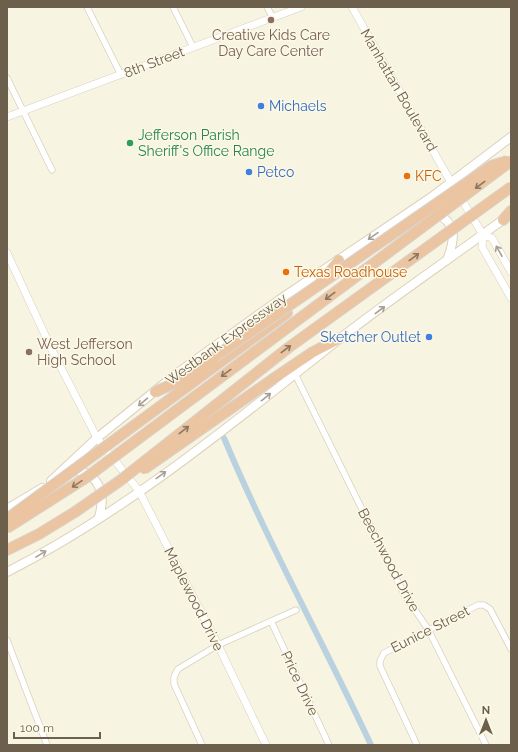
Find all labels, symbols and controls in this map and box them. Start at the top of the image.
marker: Creative Kids Care Day Care Center [266,15,276,25]
street label: Manhattan Boulevard [357,26,441,154]
place label: Creative Kids Care Day Care Center [212,27,330,59]
street label: 8th Street [121,43,187,81]
place label: Michaels [269,98,327,114]
marker: Michaels [256,101,266,111]
place label: Jefferson Parish Sheriff's Office Range [138,127,274,159]
marker: Jefferson Parish Sheriff's Office Range [125,138,135,148]
place label: Petco [257,164,294,180]
marker: Petco [244,167,254,177]
place label: KFC [415,168,442,184]
marker: KFC [402,171,412,181]
one-way arrow [474,180,485,189]
one-way arrow [368,232,379,240]
one-way arrow [495,245,503,257]
one-way arrow [408,253,419,261]
place label: Texas Roadhouse [294,264,407,280]
marker: Texas Roadhouse [281,267,291,277]
street label: Westbank Expressway [162,290,290,388]
one-way arrow [325,291,336,300]
one-way arrow [375,306,386,314]
place label: Sketcher Outlet [320,329,421,345]
marker: Sketcher Outlet [424,332,434,342]
place label: West Jefferson High School [37,336,133,368]
one-way arrow [281,345,292,354]
marker: West Jefferson High School [24,347,34,357]
one-way arrow [221,369,232,377]
one-way arrow [261,393,272,402]
one-way arrow [137,397,148,406]
one-way arrow [179,426,190,434]
one-way arrow [156,470,167,479]
one-way arrow [71,480,82,488]
street label: Beechwood Drive [355,506,423,614]
street label: Maplewood Drive [161,545,227,653]
one-way arrow [35,549,47,557]
street label: Eunice Street [388,602,472,656]
street label: Price Drive [278,648,322,718]
north arrow [466,700,506,740]
text: N [482,704,490,717]
scale bar [14,714,100,740]
text: 100 m [20,721,54,735]

